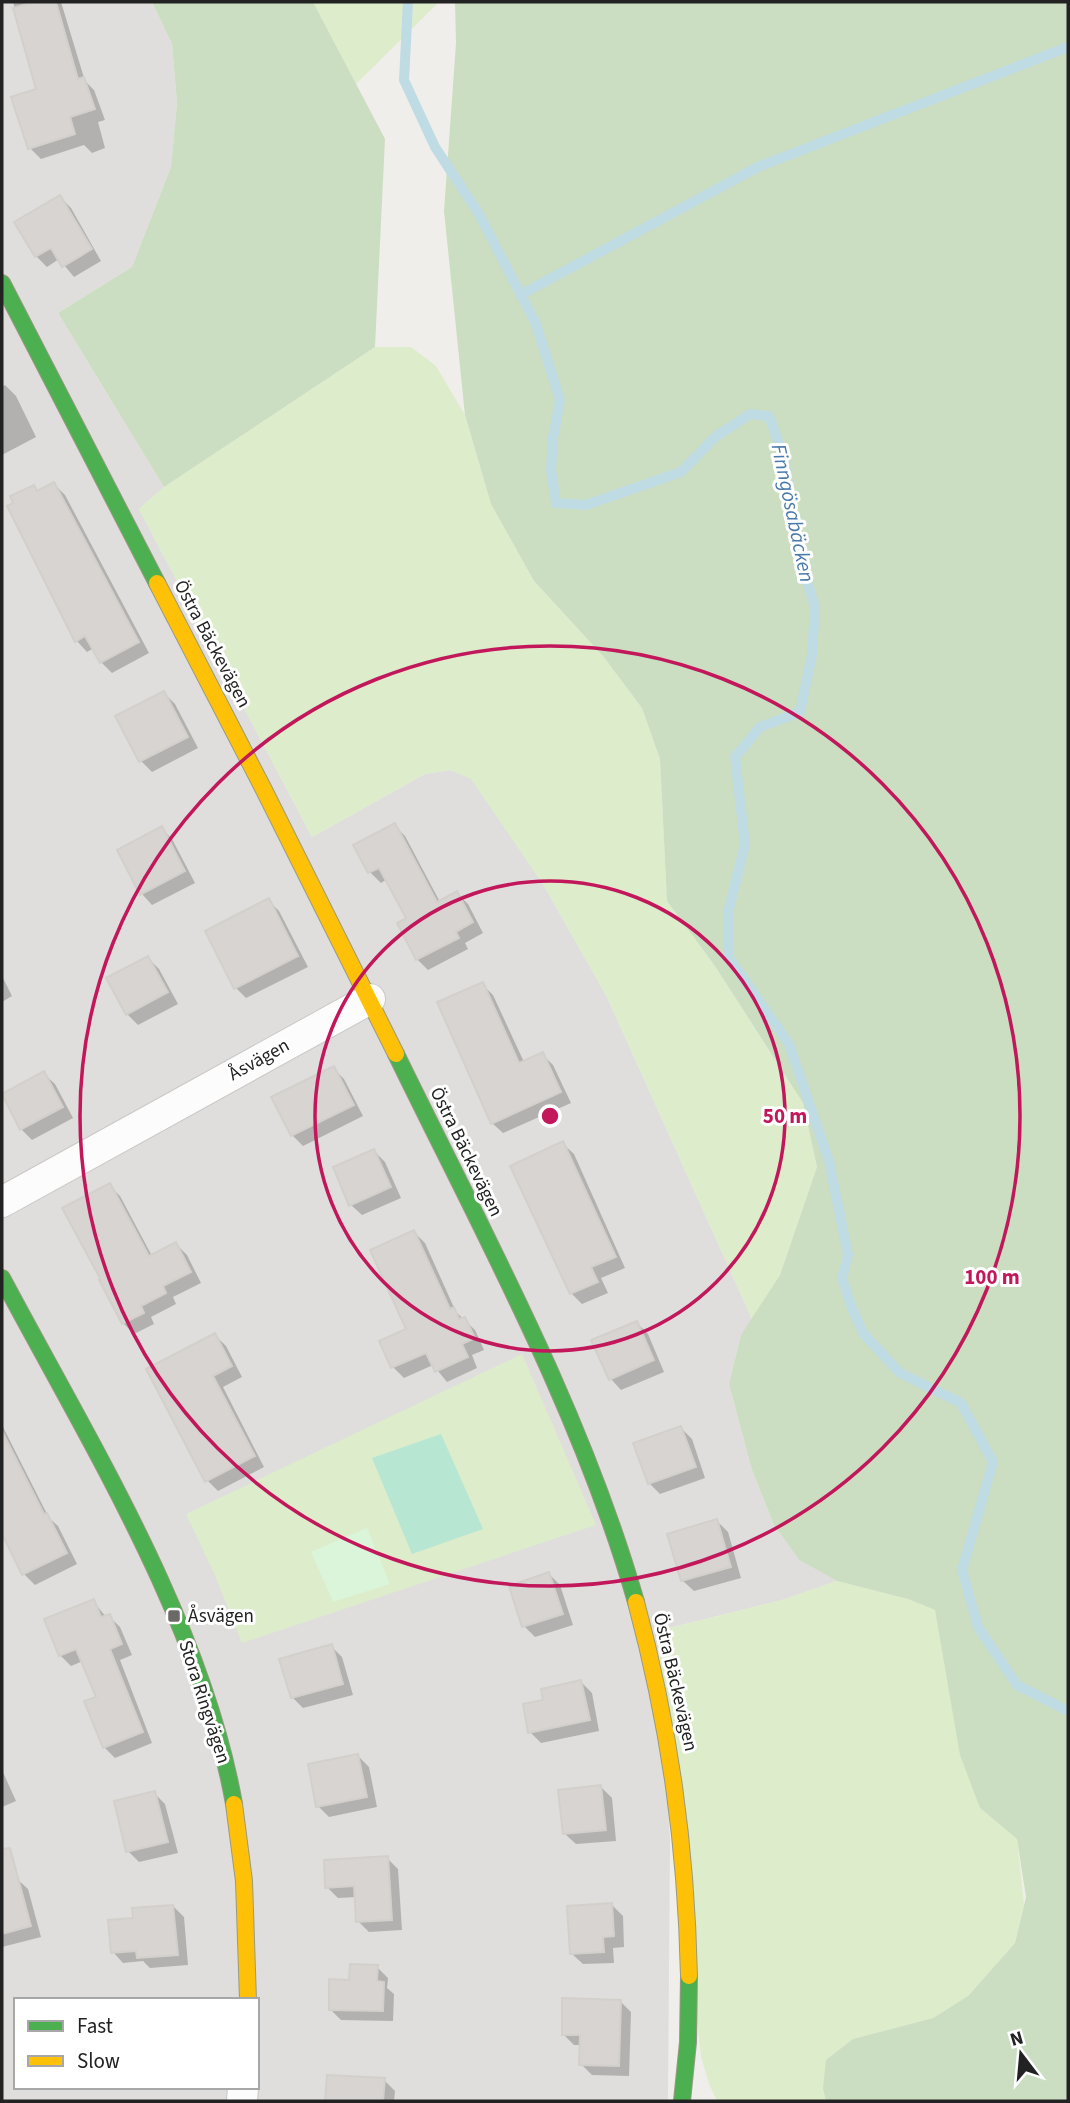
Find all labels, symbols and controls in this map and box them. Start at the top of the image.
water label: Finngösabäcken [764,441,822,585]
street label: Östra Bäckevägen [167,575,257,713]
street label: Åsvägen [224,1032,294,1088]
street label: Östra Bäckevägen [423,1083,509,1221]
text: 50 m [763,1101,807,1131]
centre of rings [538,1104,562,1128]
text: 100 m [964,1262,1020,1292]
place label: Åsvägen [188,1603,254,1630]
marker: Åsvägen [166,1608,182,1624]
street label: Östra Bäckevägen [646,1610,704,1754]
street label: Stora Ringvägen [171,1637,237,1767]
legend [14,1998,259,2089]
text: Fast [77,2011,113,2041]
north arrow [986,2019,1056,2089]
text: N [1007,2024,1027,2054]
text: Slow [77,2046,120,2076]

